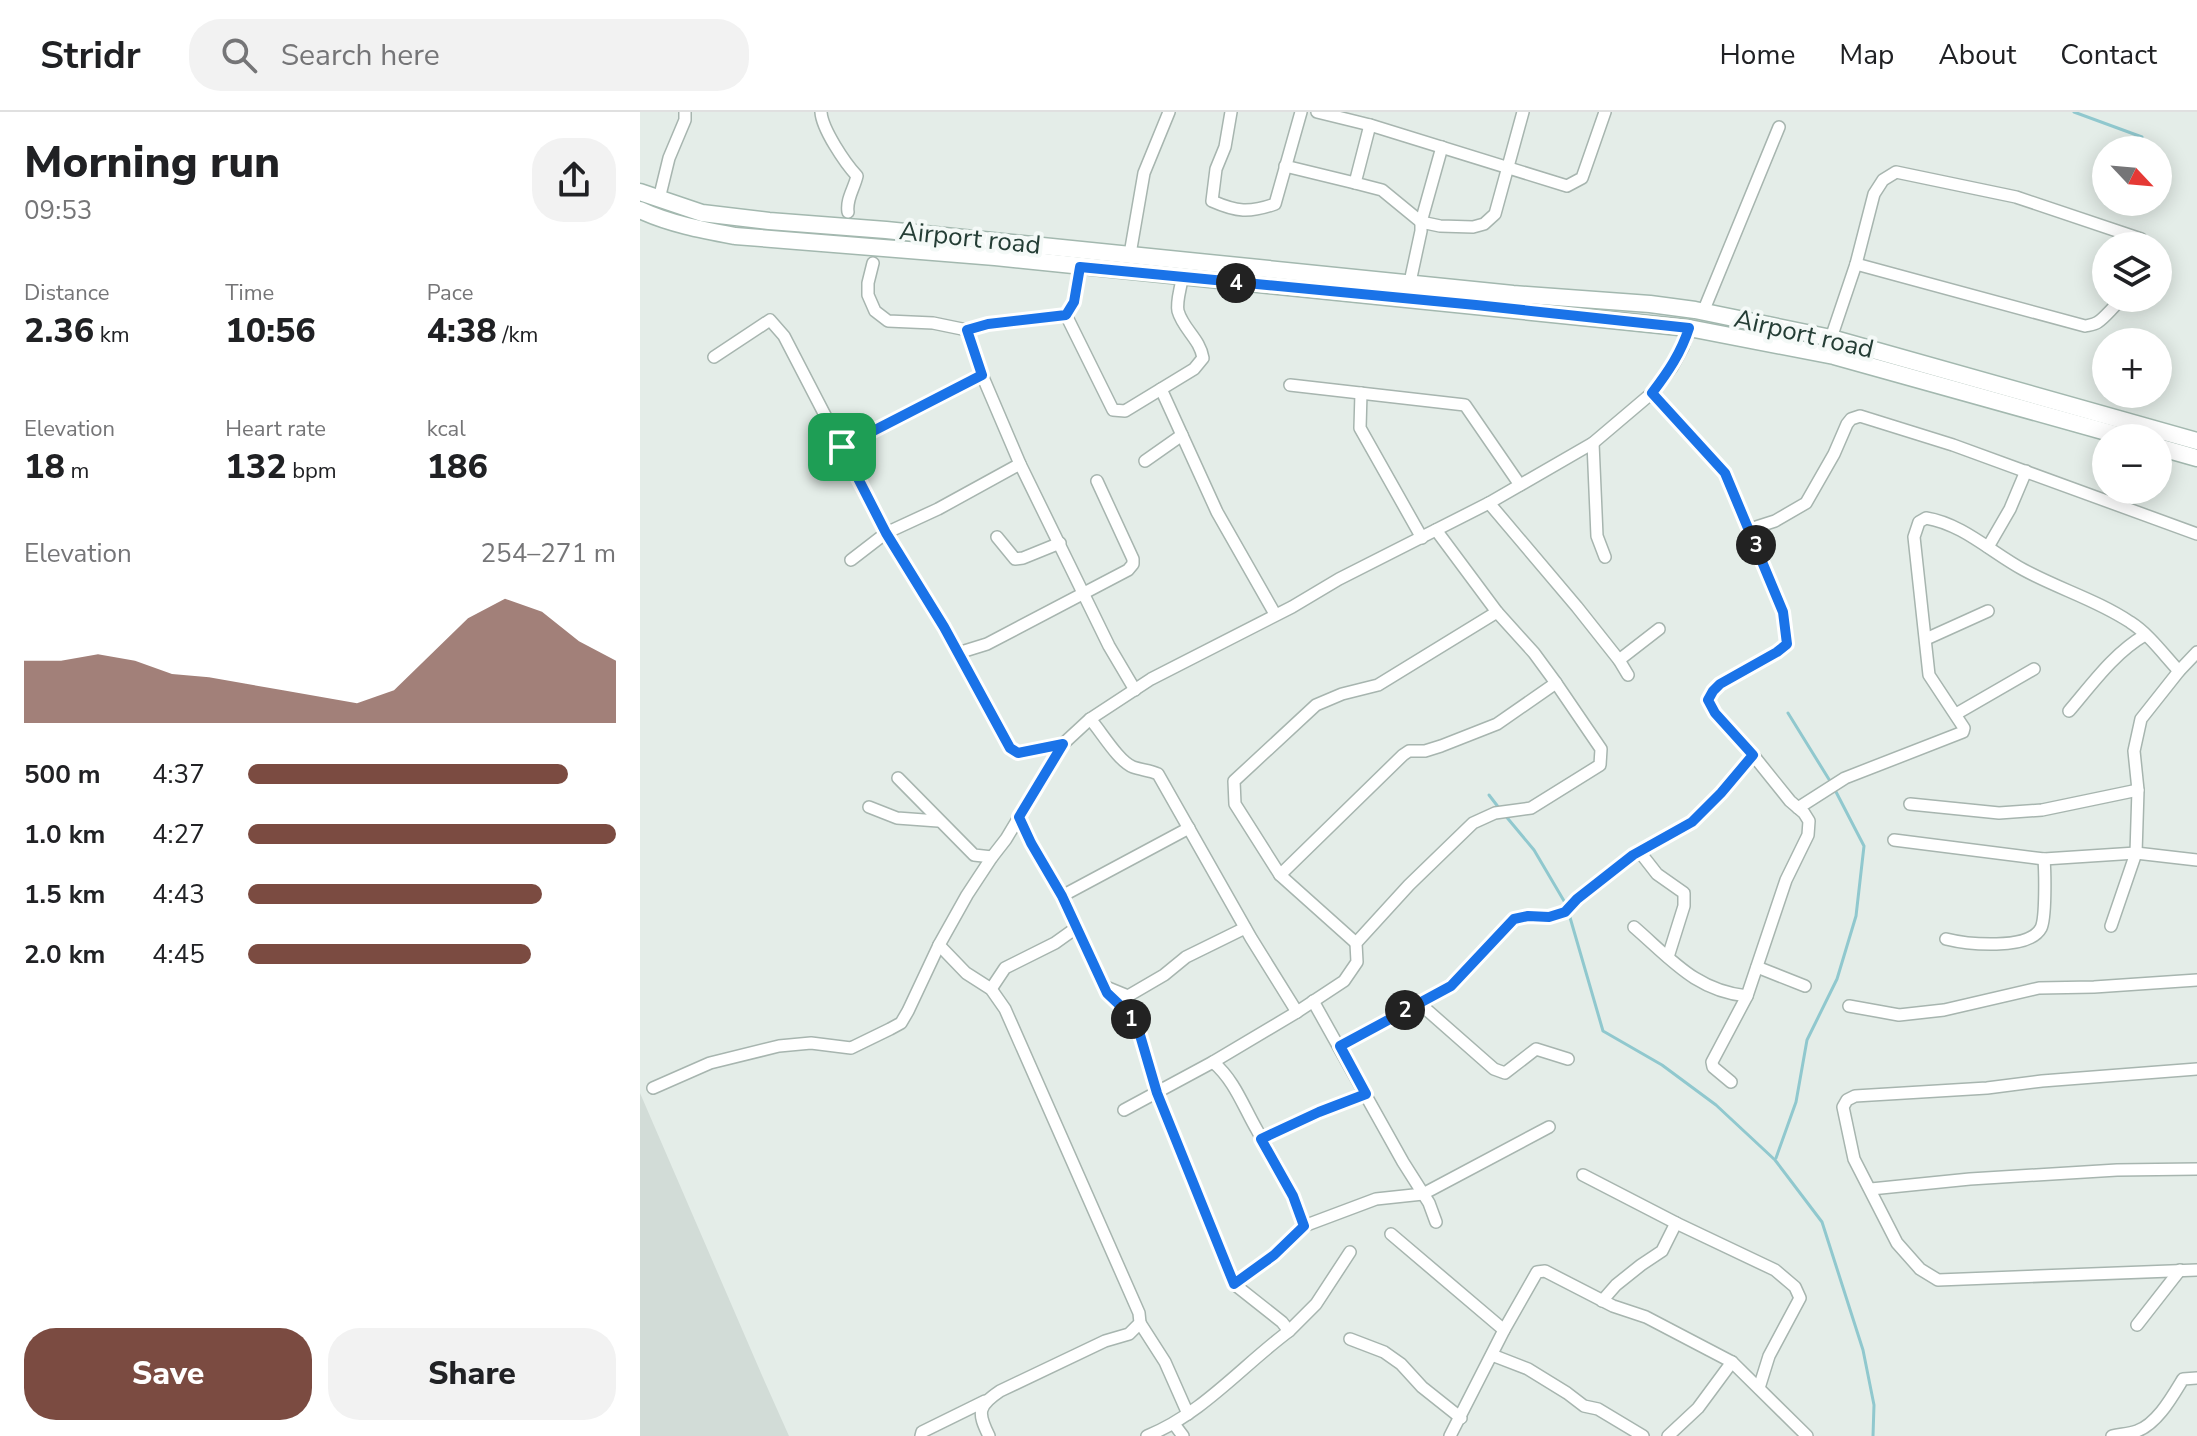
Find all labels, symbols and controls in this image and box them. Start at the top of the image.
search box [189,19,749,91]
text: Stridr [40,30,141,81]
icon: search [217,33,261,77]
text: Search here [281,35,440,76]
text: Home [1720,36,1795,74]
text: Map [1839,36,1894,74]
text: About [1938,36,2016,74]
text: Contact [2060,36,2157,74]
text: Morning run [24,133,280,193]
north arrow [2092,136,2172,216]
map controls [2092,136,2172,504]
button: share [532,138,616,222]
text: 09:53 [24,193,92,228]
street label: Airport road [897,213,1043,263]
button: layers [2092,232,2172,312]
pin: 4 [1216,263,1256,303]
text: 4 [1229,268,1243,298]
text: Distance [24,278,109,308]
text: Time [225,278,274,308]
text: Pace [427,278,473,308]
street label: Airport road [1731,301,1877,367]
text: 2.36 [24,308,94,354]
text: 10:56 [225,308,316,354]
text: 4:38 [427,308,497,354]
text: km [94,320,130,350]
text: /km [497,320,538,350]
button: + [2092,328,2172,408]
pin [808,413,876,481]
text: Elevation [24,414,115,444]
text: Heart rate [225,414,326,444]
text: kcal [427,414,466,444]
button: − [2092,424,2172,504]
icon: arrive [820,425,864,469]
text: 18 [24,444,65,490]
text: 132 [225,444,287,490]
text: 186 [427,444,488,490]
text: m [65,456,89,486]
text: bpm [287,456,337,486]
pin: 3 [1736,525,1776,565]
text: 3 [1749,530,1763,560]
text: Elevation [24,536,132,571]
text: 254–271 m [480,536,616,571]
text: 500 m [24,757,101,792]
text: 4:37 [152,757,205,792]
text: 1.0 km [24,817,105,852]
text: 4:27 [152,817,205,852]
text: 1.5 km [24,877,105,912]
text: 4:43 [152,877,205,912]
text: 2.0 km [24,937,105,972]
text: 4:45 [152,937,205,972]
pin: 2 [1385,990,1425,1030]
text: 2 [1398,995,1412,1025]
pin: 1 [1111,999,1151,1039]
text: 1 [1124,1004,1138,1034]
button: Save [24,1328,312,1420]
button: Share [328,1328,616,1420]

